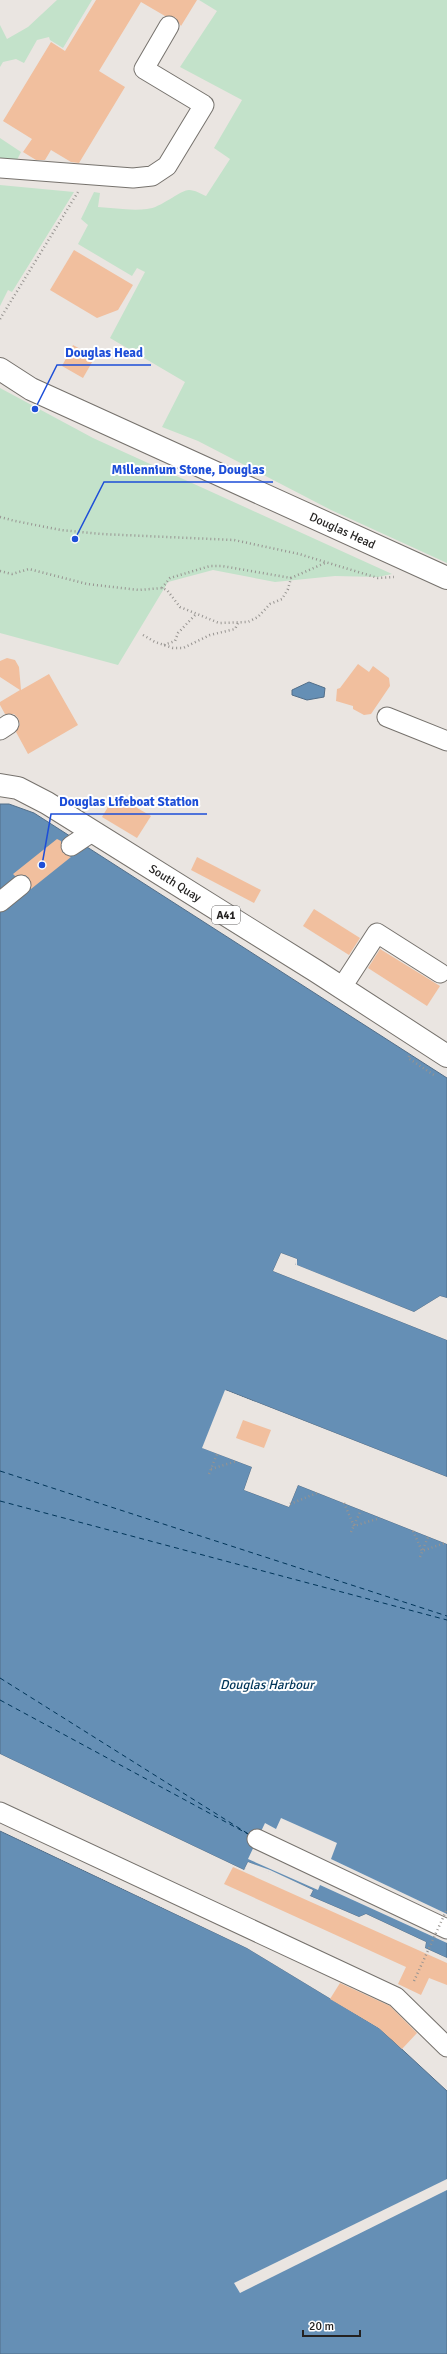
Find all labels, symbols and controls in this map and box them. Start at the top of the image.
callout: Douglas Head [57,340,151,365]
text: Douglas Head [65,345,143,361]
callout: Millennium Stone, Douglas [104,457,273,482]
text: Millennium Stone, Douglas [112,462,265,478]
street label: Douglas Head [307,509,378,552]
callout: Douglas Lifeboat Station [51,789,207,814]
text: Douglas Lifeboat Station [59,794,199,810]
street label: South Quay [146,862,204,906]
road number: A41 [212,906,240,924]
water label: Douglas Harbour [220,1677,316,1693]
scale bar [303,2312,360,2338]
text: 20 m [309,2319,334,2334]

